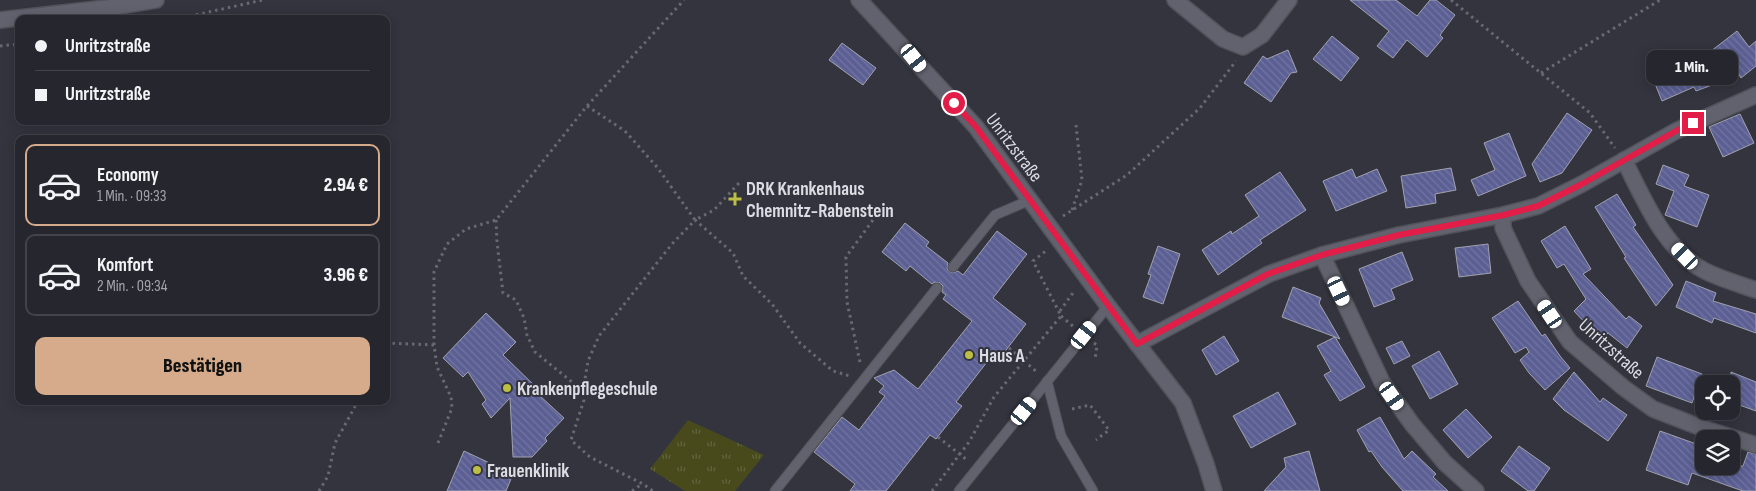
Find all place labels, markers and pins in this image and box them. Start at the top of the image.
place label: DRK Krankenhaus Chemnitz-Rabenstein [746,178,894,223]
marker: DRK Krankenhaus Chemnitz-Rabenstein [728,192,742,206]
place label: Haus A [979,345,1025,368]
marker: Haus A [963,349,975,361]
place label: Krankenpflegeschule [517,378,658,401]
marker: Krankenpflegeschule [501,382,513,394]
place label: Frauenklinik [487,460,569,483]
marker: Frauenklinik [471,464,483,476]

